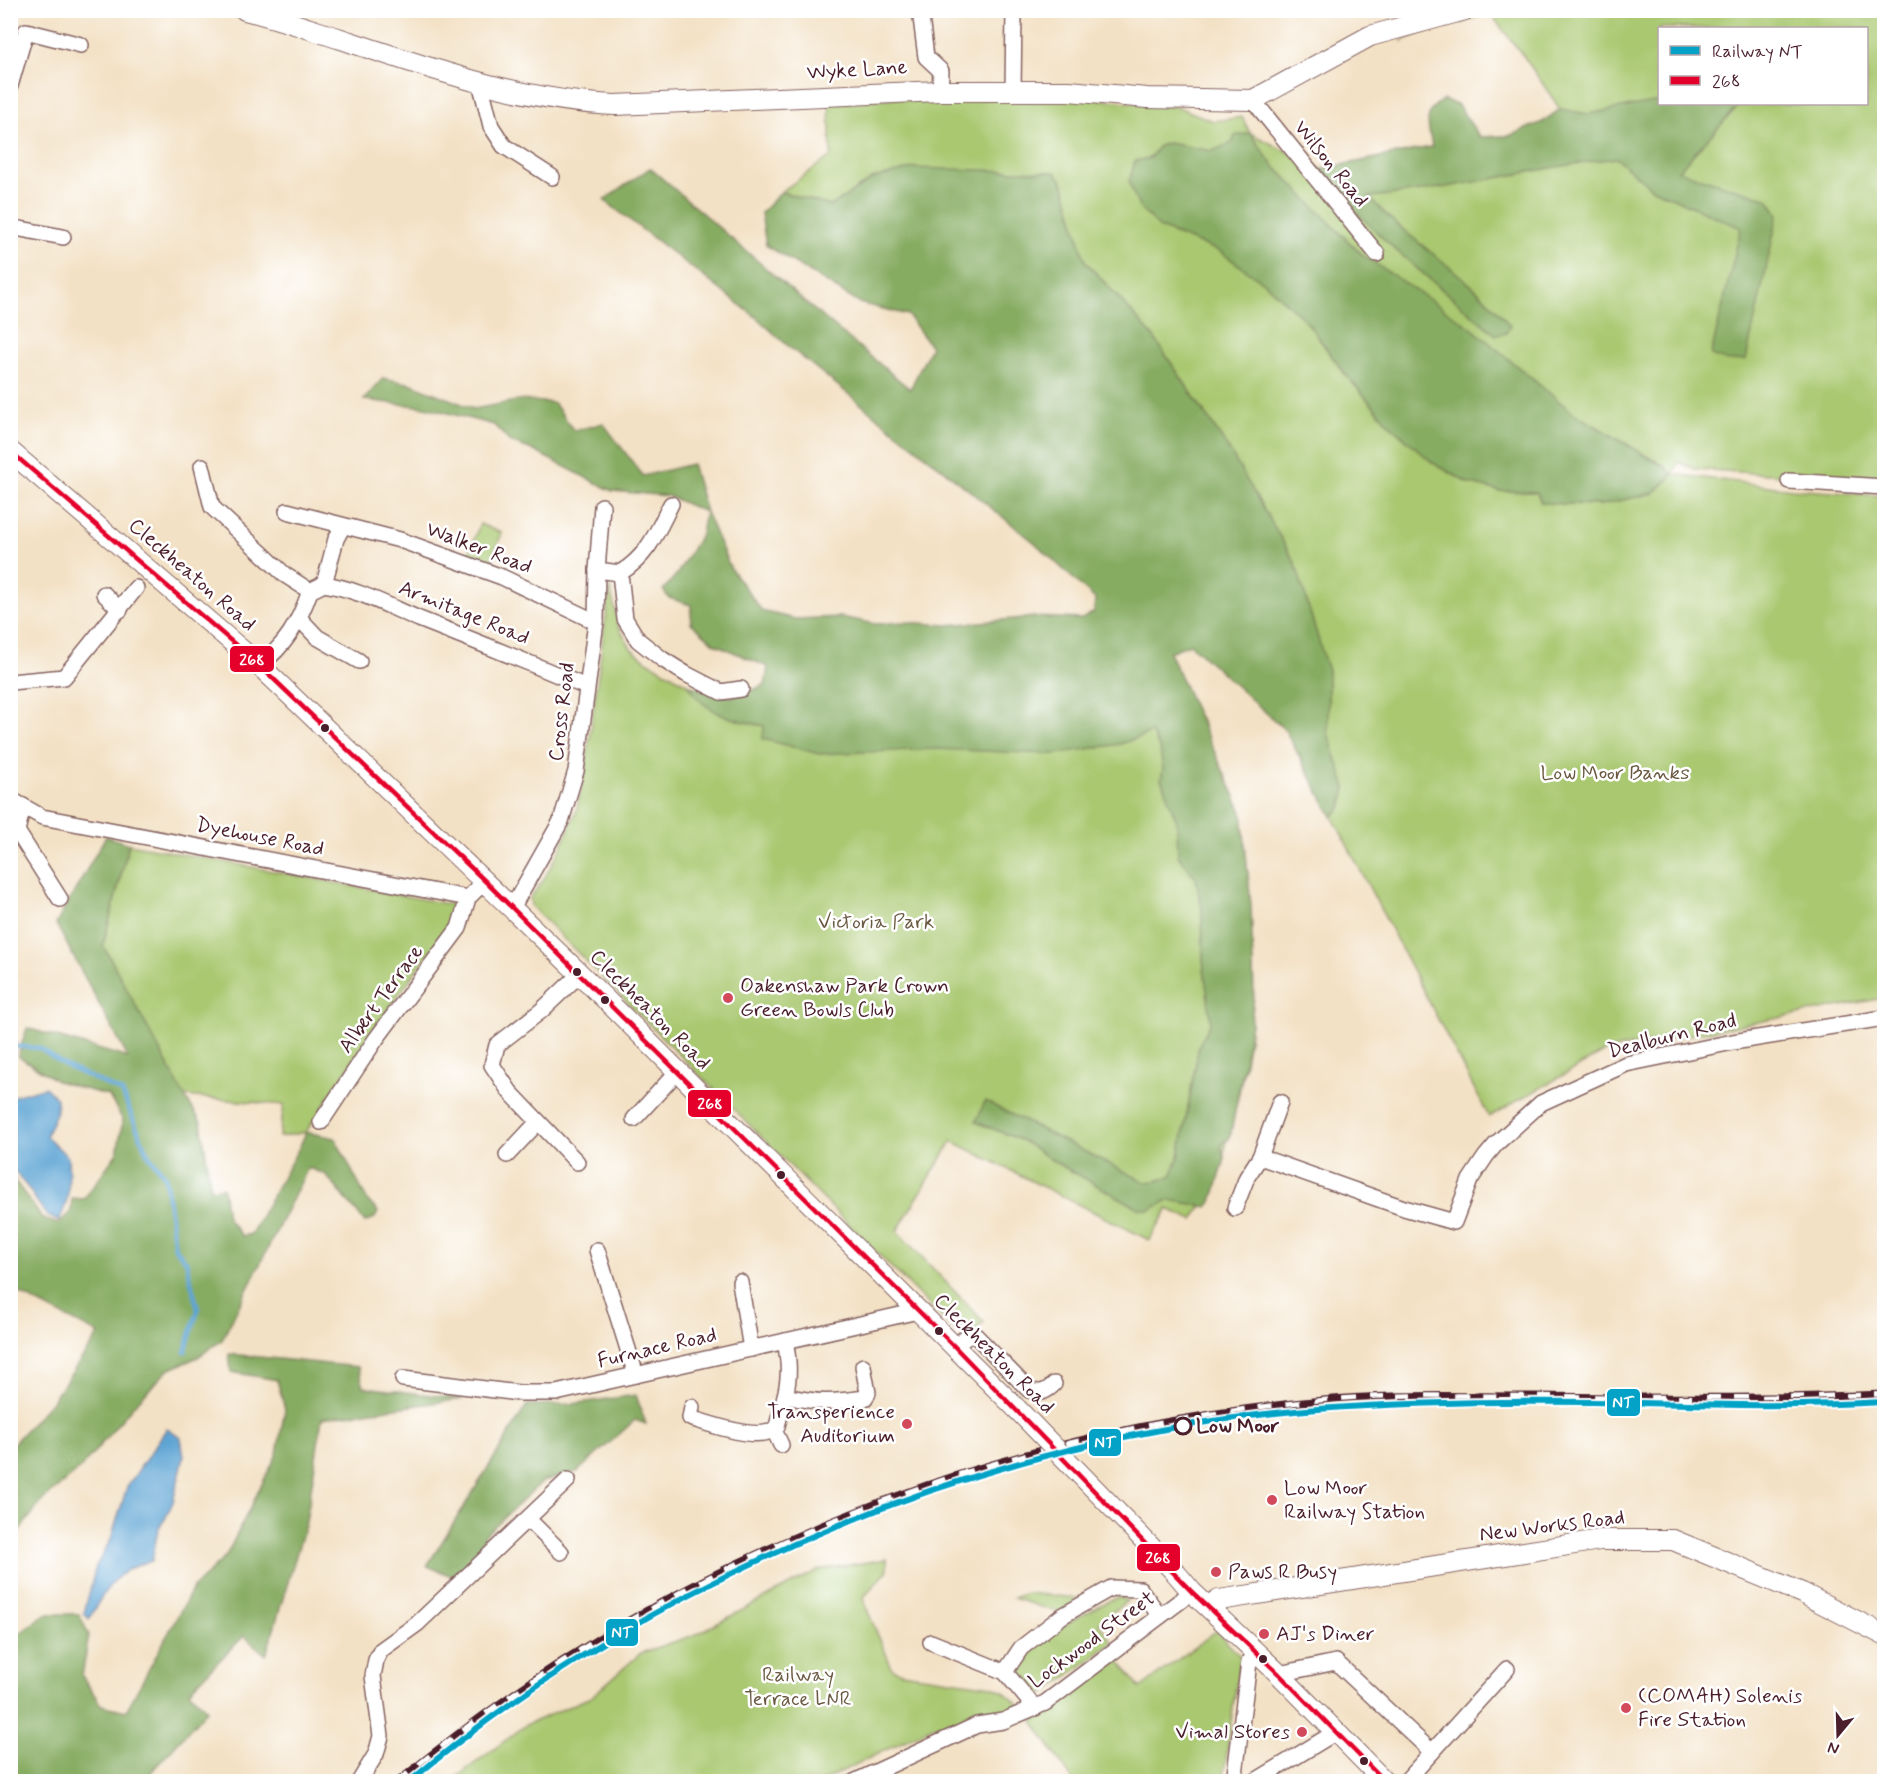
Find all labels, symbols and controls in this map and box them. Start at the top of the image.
legend [1658,27,1868,105]
text: Railway NT [1712,40,1803,64]
street label: Wyke Lane [806,53,908,87]
text: 268 [1712,70,1741,94]
street label: Wilson Road [1287,115,1375,213]
street label: Cleckheaton Road [122,512,262,638]
street label: Walker Road [422,515,536,581]
street label: Armitage Road [394,574,534,652]
line badge: 268 [229,645,275,673]
text: 268 [239,650,265,671]
street label: Cross Road [542,661,582,763]
unlabelled marker [319,722,331,734]
park label: Low Moor Banks [1540,759,1690,787]
street label: Dyehouse Road [194,811,326,863]
park label: Victoria Park [818,908,934,936]
street label: Albert Terrace [332,939,430,1059]
street label: Cleckheaton Road [583,943,717,1077]
unlabelled marker [571,966,583,978]
place label: Oakenshaw Park Crown Green Bowls Club [740,972,949,1024]
marker: Oakenshaw Park Crown Green Bowls Club [721,991,735,1005]
unlabelled marker [599,994,611,1006]
street label: Dealburn Road [1605,1006,1739,1066]
line badge: 268 [687,1089,732,1118]
text: 268 [697,1094,723,1115]
unlabelled marker [775,1169,787,1181]
street label: Cleckheaton Road [927,1287,1061,1421]
street label: Furnace Road [595,1321,719,1375]
unlabelled marker [933,1325,945,1337]
line badge: NT [1606,1388,1641,1417]
text: NT [1612,1393,1635,1414]
place label: Transperience Auditorium [767,1398,895,1450]
place label: Low Moor [1196,1412,1280,1440]
marker: Transperience Auditorium [900,1417,914,1431]
marker: Low Moor [1174,1417,1192,1435]
line badge: NT [1088,1428,1122,1457]
text: NT [1094,1433,1117,1454]
place label: Low Moor Railway Station [1284,1474,1425,1526]
marker: Low Moor Railway Station [1265,1493,1279,1507]
street label: New Works Road [1478,1503,1626,1549]
line badge: 268 [1136,1543,1181,1572]
text: 268 [1145,1548,1171,1569]
place label: Paws R Busy [1228,1558,1337,1586]
marker: Paws R Busy [1209,1565,1223,1579]
street label: Lockwood Street [1023,1585,1161,1695]
line badge: NT [605,1618,639,1647]
place label: AJ's Diner [1276,1620,1375,1648]
text: NT [611,1623,634,1644]
marker: AJ's Diner [1257,1627,1271,1641]
unlabelled marker [1257,1653,1269,1665]
park label: Railway Terrace LNR [744,1661,852,1713]
place label: (COMAH) Solenis Fire Station [1638,1682,1802,1734]
marker: (COMAH) Solenis Fire Station [1619,1701,1633,1715]
north arrow [1808,1705,1868,1765]
place label: Vimal Stores [1175,1718,1290,1746]
marker: Vimal Stores [1295,1725,1309,1739]
text: N [1825,1736,1842,1759]
unlabelled marker [1358,1755,1370,1767]

